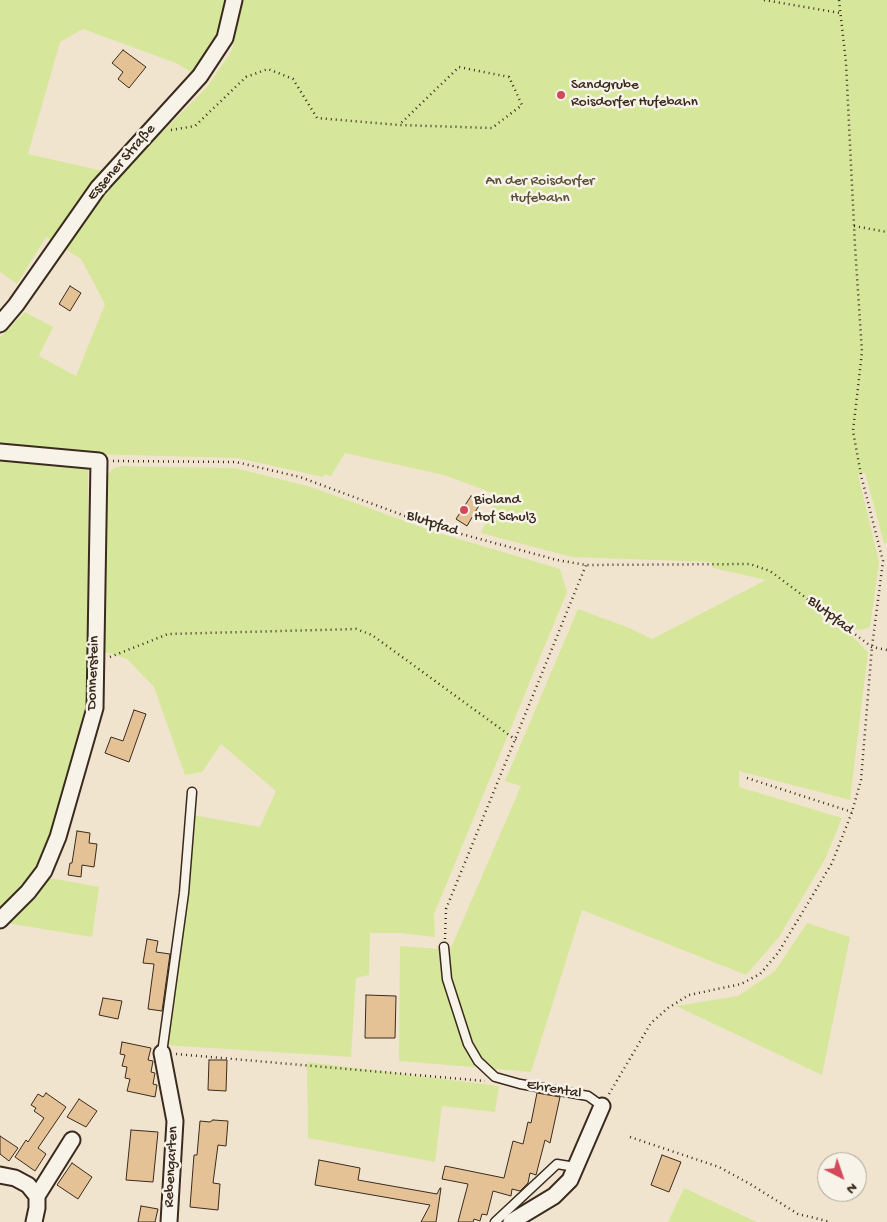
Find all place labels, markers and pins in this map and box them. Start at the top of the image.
place label: Sandgrube Roisdorfer Hufebahn [571,77,698,112]
marker: Sandgrube Roisdorfer Hufebahn [555,89,567,101]
place label: Bioland Hof Schulz [474,492,536,527]
marker: Bioland Hof Schulz [458,504,470,516]

